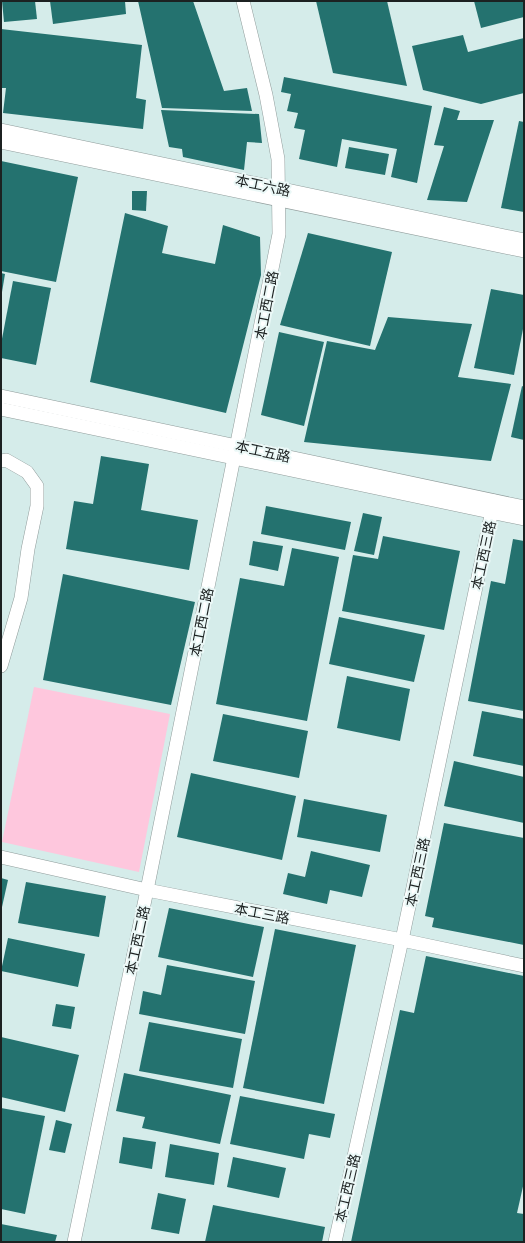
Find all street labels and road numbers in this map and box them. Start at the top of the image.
street label: 本工六路 [234,170,292,200]
street label: 本工西二路 [250,269,282,341]
street label: 本工五路 [234,436,292,466]
street label: 本工西三路 [466,519,500,591]
street label: 本工西二路 [185,586,217,658]
street label: 本工西三路 [400,836,434,908]
street label: 本工三路 [233,898,291,928]
street label: 本工西二路 [120,904,154,976]
street label: 本工西三路 [330,1152,364,1224]

